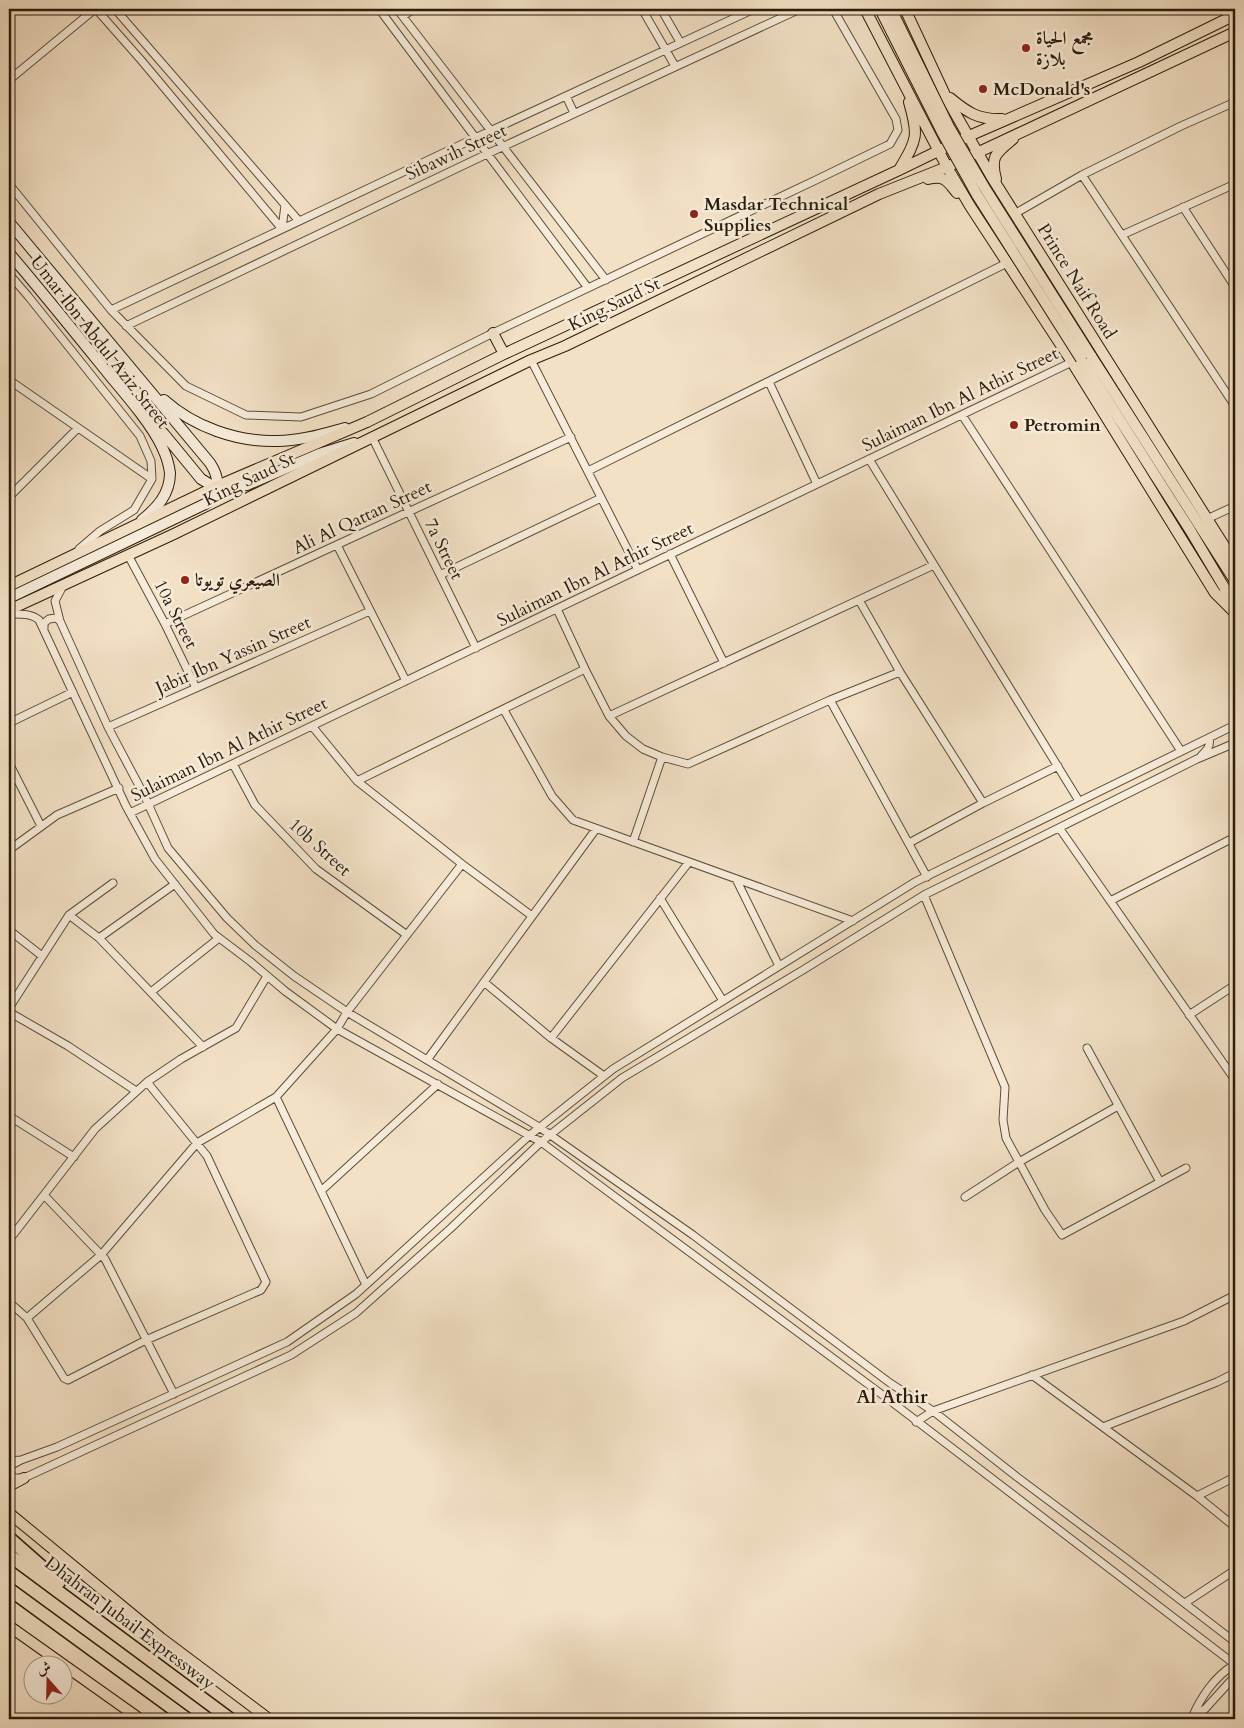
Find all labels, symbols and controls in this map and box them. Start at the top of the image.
place label: مجمع الحياة بلازة [1036,26,1093,72]
marker: مجمع الحياة بلازة [1020,42,1032,54]
place label: McDonald's [993,77,1090,102]
marker: McDonald's [977,83,989,95]
street label: Sibawih Street [402,118,511,187]
place label: Masdar Technical Supplies [704,192,848,238]
marker: Masdar Technical Supplies [688,208,700,220]
street label: Prince Naif Road [1031,219,1122,344]
street label: Umar Ibn Abdul Aziz Street [24,251,175,434]
street label: King Saud St [564,271,665,337]
street label: Sulaiman Ibn Al Athir Street [858,341,1063,458]
place label: Petromin [1024,413,1101,438]
marker: Petromin [1008,419,1020,431]
street label: King Saud St [199,446,300,512]
street label: Ali Al Qattan Street [289,474,436,561]
street label: 7a Street [418,514,469,584]
street label: Sulaiman Ibn Al Athir Street [493,516,698,633]
place label: الصيعري تويوتا [195,568,280,595]
marker: الصيعري تويوتا [179,574,191,586]
street label: 10a Street [148,575,204,653]
street label: Jabir Ibn Yassin Street [149,610,315,702]
street label: Sulaiman Ibn Al Athir Street [127,691,332,808]
street label: 10b Street [283,813,357,882]
district label: Al Athir [856,1384,928,1410]
street label: Dhahran Jubail Expressway [39,1551,220,1696]
north arrow [22,1656,72,1706]
text: ش [34,1657,54,1680]

